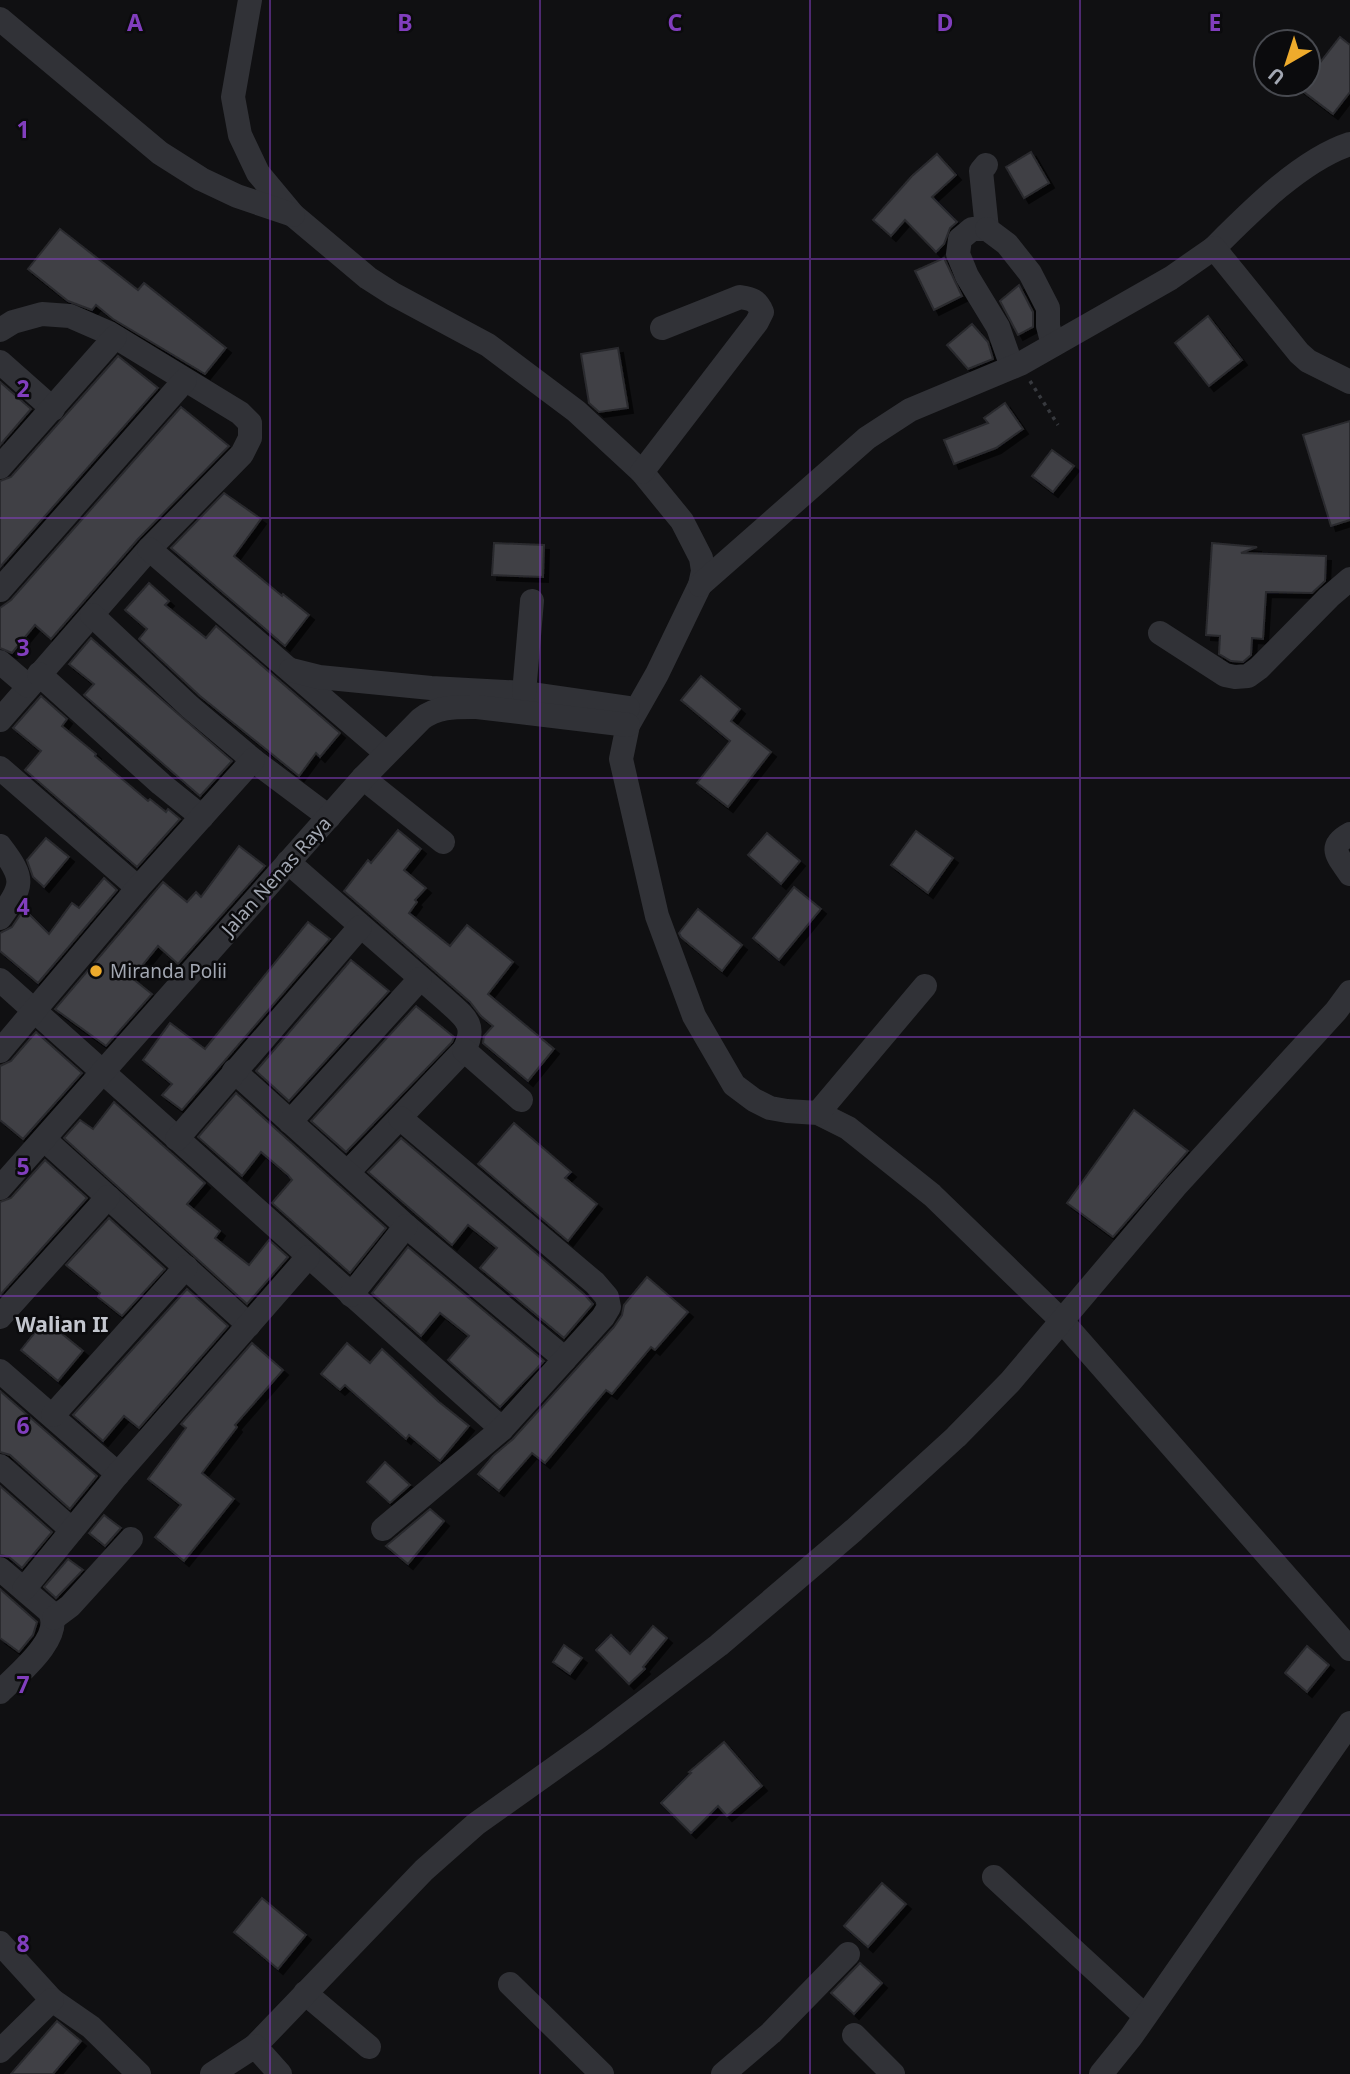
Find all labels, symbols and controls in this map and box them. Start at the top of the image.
text: A [127,6,143,38]
text: B [397,6,413,38]
text: C [668,6,683,38]
text: D [937,6,953,38]
text: E [1209,6,1221,38]
north arrow [1252,28,1322,98]
text: U [1263,62,1290,91]
text: 1 [16,113,30,145]
text: 2 [16,372,30,404]
text: 3 [16,631,30,663]
street label: Jalan Nenas Raya [214,811,337,943]
text: 4 [16,890,30,922]
place label: Miranda Polii [110,958,227,984]
marker: Miranda Polii [88,963,104,979]
text: 5 [16,1150,30,1182]
district label: Walian II [15,1310,109,1338]
text: 6 [16,1409,30,1441]
text: 7 [16,1668,30,1700]
text: 8 [16,1927,30,1959]

